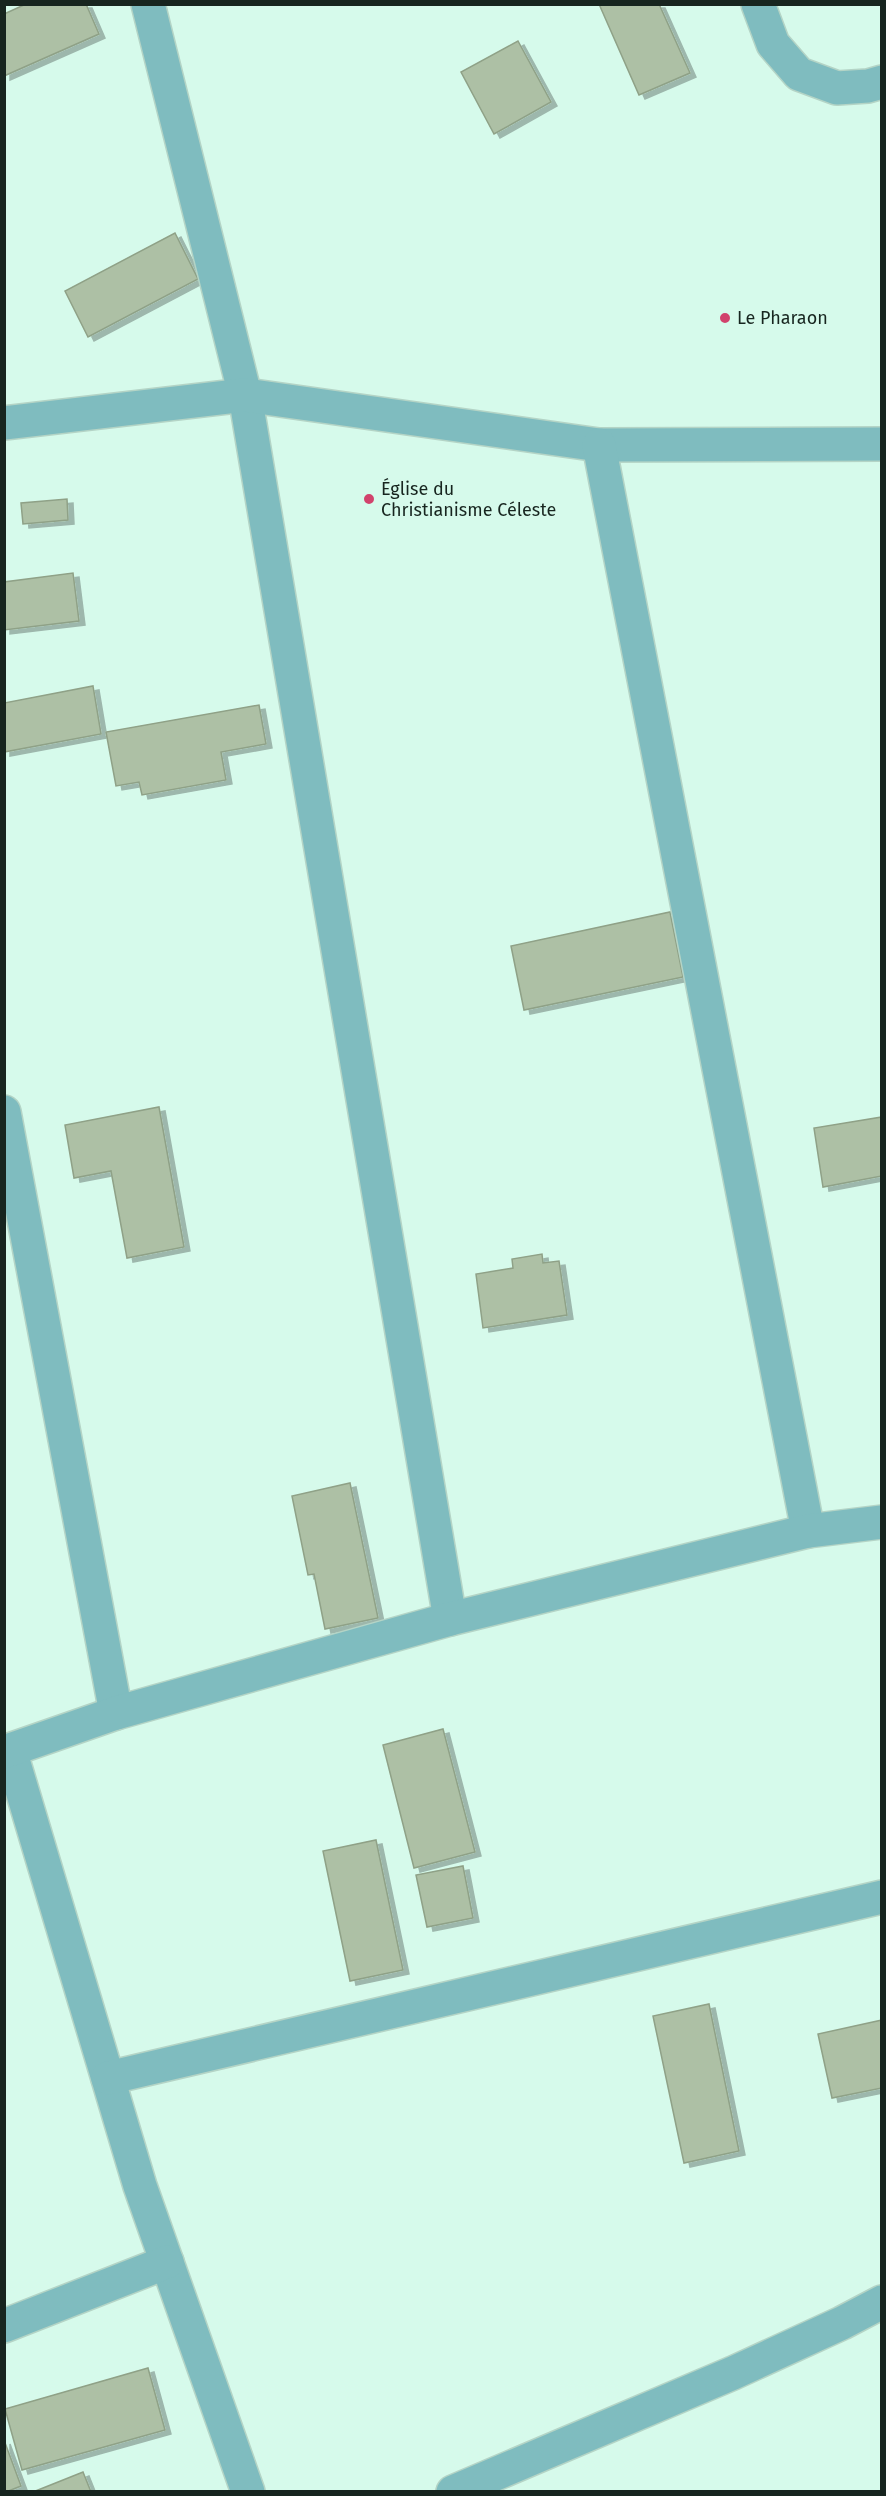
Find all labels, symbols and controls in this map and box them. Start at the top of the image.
place label: Le Pharaon [737,307,828,329]
marker: Le Pharaon [718,311,732,325]
place label: Église du Christianisme Céleste [381,477,556,521]
marker: Église du Christianisme Céleste [362,492,376,506]

